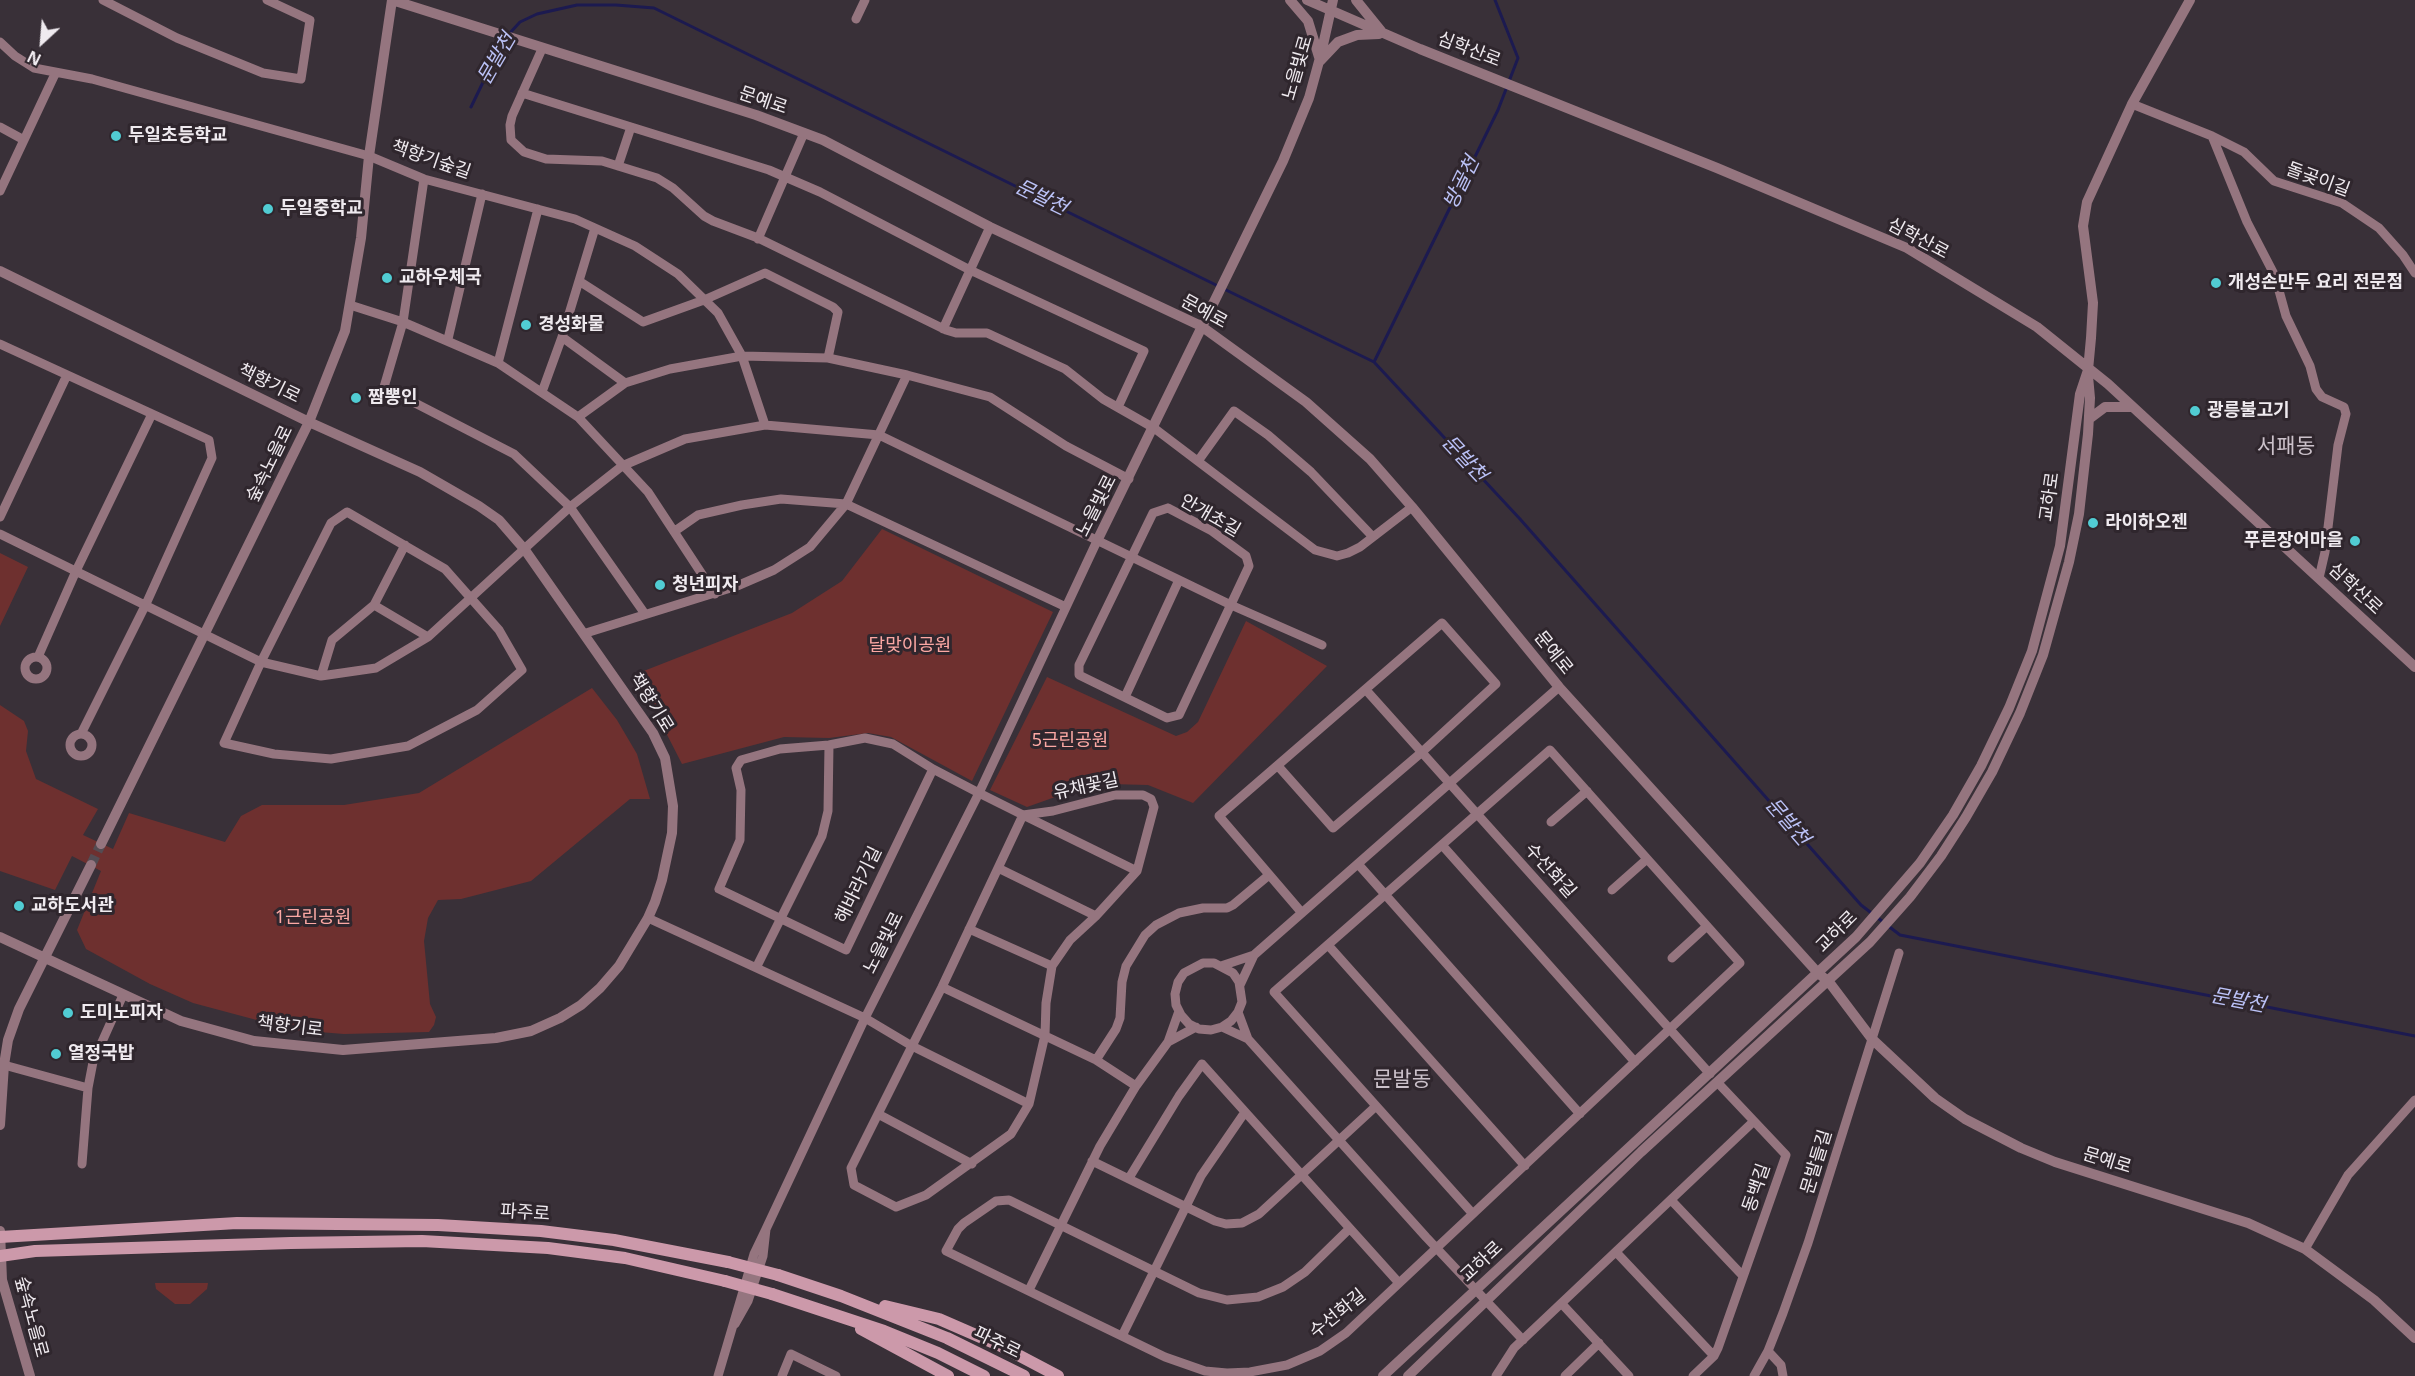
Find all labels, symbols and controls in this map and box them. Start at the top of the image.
north arrow [12,12,72,72]
street label: 심학산로 [1434,28,1504,72]
water label: 문발천 [473,29,521,89]
street label: 노을빛로 [1278,33,1318,103]
text: N [23,45,45,71]
street label: 문예로 [736,83,790,119]
place label: 두일초등학교 [128,125,227,147]
marker: 두일초등학교 [109,129,123,143]
street label: 책향기숲길 [388,136,474,184]
water label: 방골천 [1439,153,1485,213]
street label: 돌곶이길 [2283,159,2353,201]
water label: 문발천 [1011,175,1071,221]
place label: 두일중학교 [280,198,363,220]
marker: 두일중학교 [261,202,275,216]
street label: 심학산로 [1884,214,1952,264]
place label: 교하우체국 [399,267,482,289]
marker: 교하우체국 [380,271,394,285]
place label: 개성손만두 요리 전문점 [2228,272,2403,294]
marker: 개성손만두 요리 전문점 [2209,276,2223,290]
street label: 문예로 [1177,291,1231,333]
place label: 경성화물 [538,314,604,336]
marker: 경성화물 [519,318,533,332]
street label: 책향기로 [234,360,304,408]
place label: 짬뽕인 [368,387,418,409]
marker: 짬뽕인 [349,391,363,405]
place label: 광릉불고기 [2207,400,2290,422]
marker: 광릉불고기 [2188,404,2202,418]
street label: 숲속노을로 [242,422,298,506]
water label: 문발천 [1436,431,1492,487]
district label: 서패동 [2257,434,2315,460]
street label: 교하로 [2036,471,2064,523]
street label: 노을빛로 [1072,472,1122,540]
street label: 안개초길 [1176,490,1244,542]
place label: 라이하오젠 [2105,512,2188,534]
marker: 라이하오젠 [2086,516,2100,530]
place label: 푸른장어마을 [2244,530,2343,552]
marker: 푸른장어마을 [2348,534,2362,548]
street label: 심학산로 [2323,559,2387,619]
place label: 청년피자 [672,574,738,596]
marker: 청년피자 [653,578,667,592]
street label: 문예로 [1529,627,1577,679]
park label: 달맞이공원 [869,635,951,657]
street label: 책향기로 [624,669,678,737]
park label: 5근린공원 [1032,730,1108,752]
street label: 유채꽃길 [1051,770,1121,804]
water label: 문발천 [1760,793,1814,851]
street label: 수선화길 [1520,839,1580,903]
street label: 해바라기길 [831,843,887,927]
place label: 교하도서관 [31,895,114,917]
marker: 교하도서관 [12,899,26,913]
park label: 1근린공원 [275,907,351,929]
street label: 교하로 [1812,907,1862,957]
street label: 노을빛로 [859,909,909,977]
water label: 문발천 [2209,984,2267,1018]
place label: 도미노피자 [80,1002,163,1024]
marker: 도미노피자 [61,1006,75,1020]
street label: 책향기로 [256,1012,324,1042]
place label: 열정국밥 [68,1043,134,1065]
marker: 열정국밥 [49,1047,63,1061]
district label: 문발동 [1373,1067,1431,1093]
street label: 문발들길 [1797,1127,1837,1197]
street label: 문예로 [2080,1143,2134,1179]
street label: 동백길 [1739,1161,1775,1215]
street label: 파주로 [499,1200,551,1226]
street label: 교하로 [1456,1237,1508,1287]
street label: 숲속노을로 [10,1274,52,1360]
street label: 수선화길 [1305,1285,1371,1343]
street label: 파주로 [970,1322,1024,1364]

